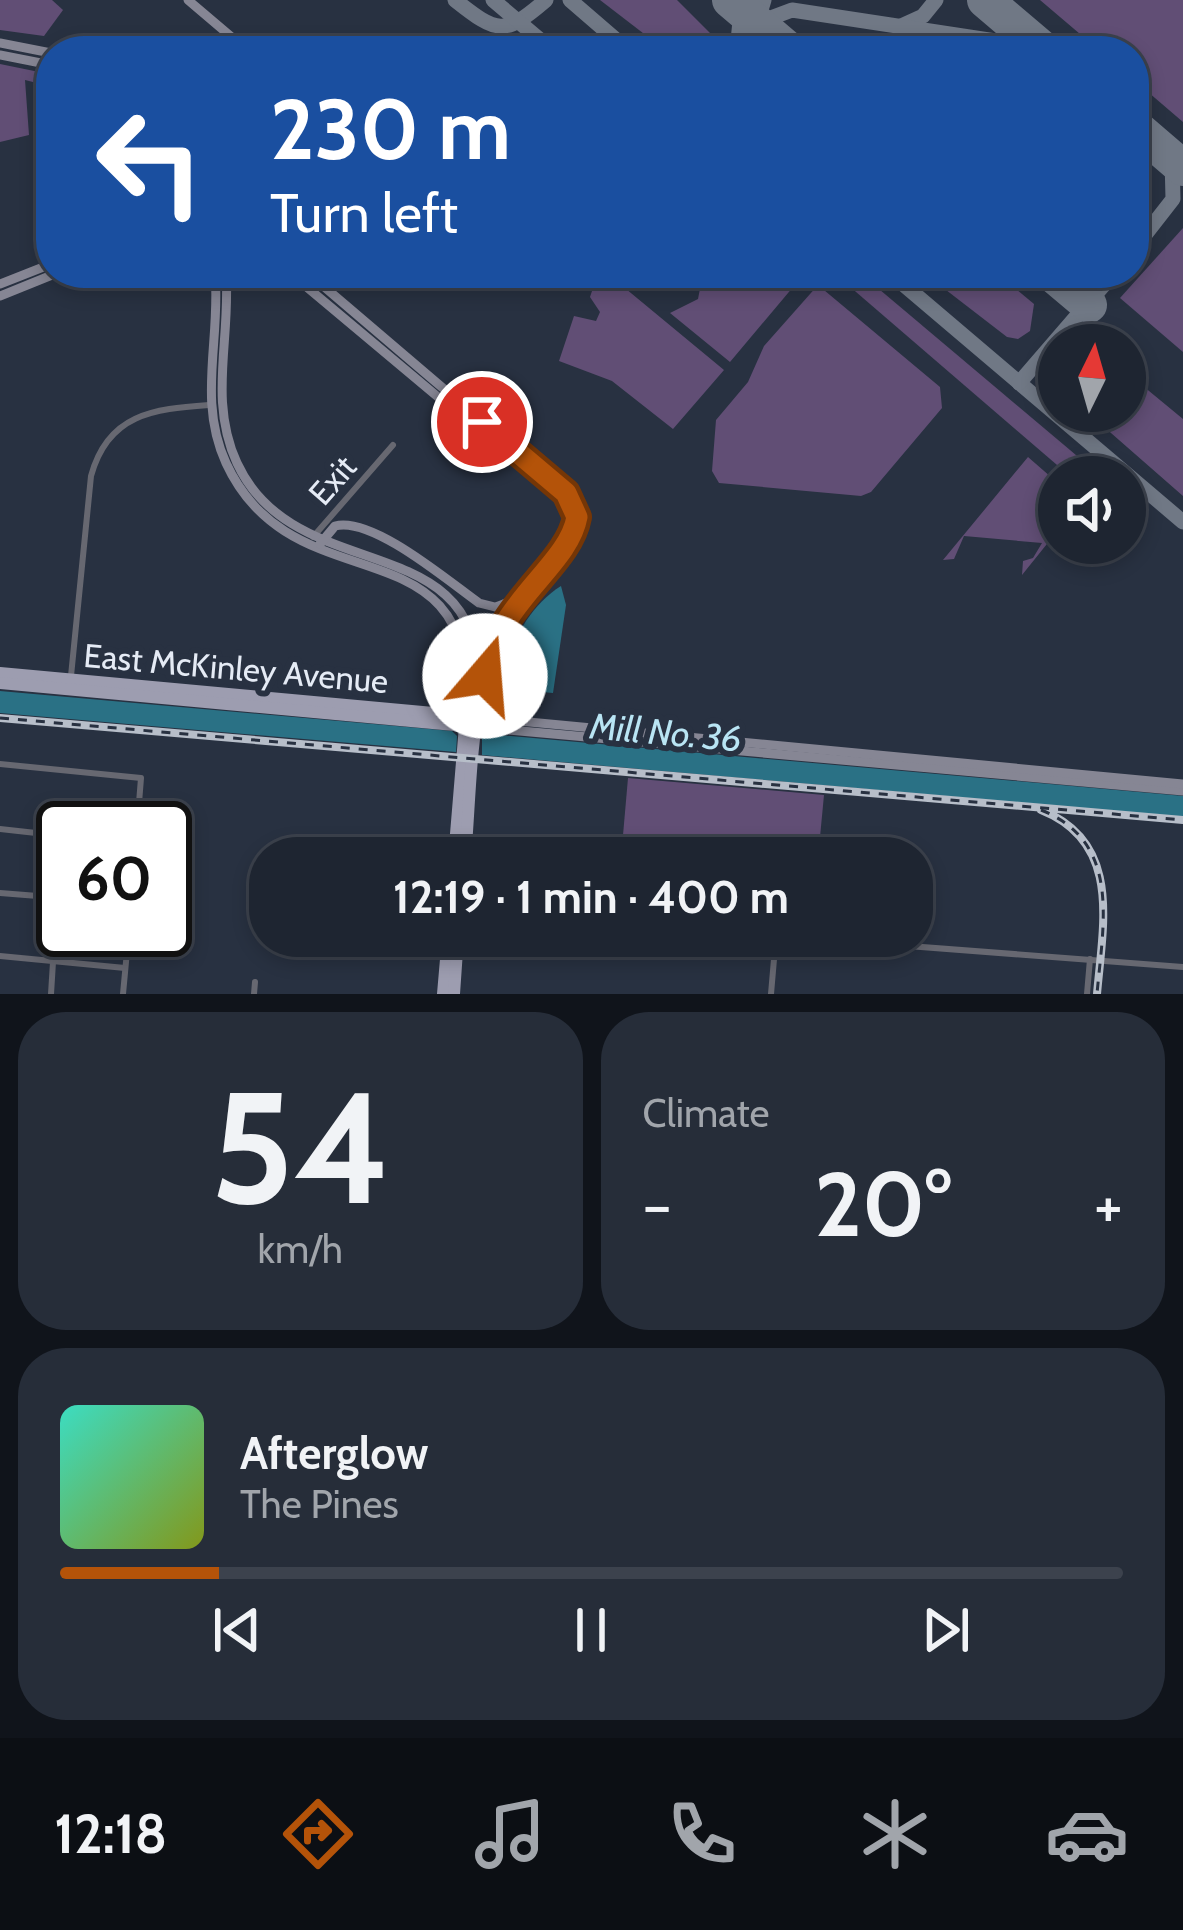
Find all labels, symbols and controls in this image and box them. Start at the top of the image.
text: 230 m [270,78,511,180]
icon: left [72,84,228,240]
text: Turn left [270,180,458,246]
north arrow [1038,324,1146,432]
map controls [1038,324,1146,564]
pin [431,371,533,473]
icon: arrive [449,389,515,455]
street label: Exit [300,447,364,513]
button: sound [1038,456,1146,564]
position arrow [422,613,548,739]
street label: East McKinley Avenue [82,635,390,701]
water label: Mill No. 36 [587,703,744,761]
speed limit sign: 60 [36,801,192,957]
text: 12:19 · 1 min · 400 m [393,870,789,924]
text: 54 [210,1052,391,1242]
text: Climate [643,1089,769,1137]
text: 20° [814,1149,951,1259]
text: − [643,1164,672,1245]
text: + [1094,1164,1123,1245]
text: km/h [258,1225,343,1273]
text: Afterglow [240,1426,428,1480]
text: The Pines [240,1480,399,1528]
icon: previous [204,1597,270,1663]
icon: pause [558,1597,624,1663]
icon: next [913,1597,979,1663]
icon: directions [276,1792,360,1876]
icon: music [468,1792,552,1876]
icon: phone [660,1792,744,1876]
icon: climate [853,1792,937,1876]
icon: car [1045,1792,1129,1876]
text: 12:18 [54,1801,167,1867]

